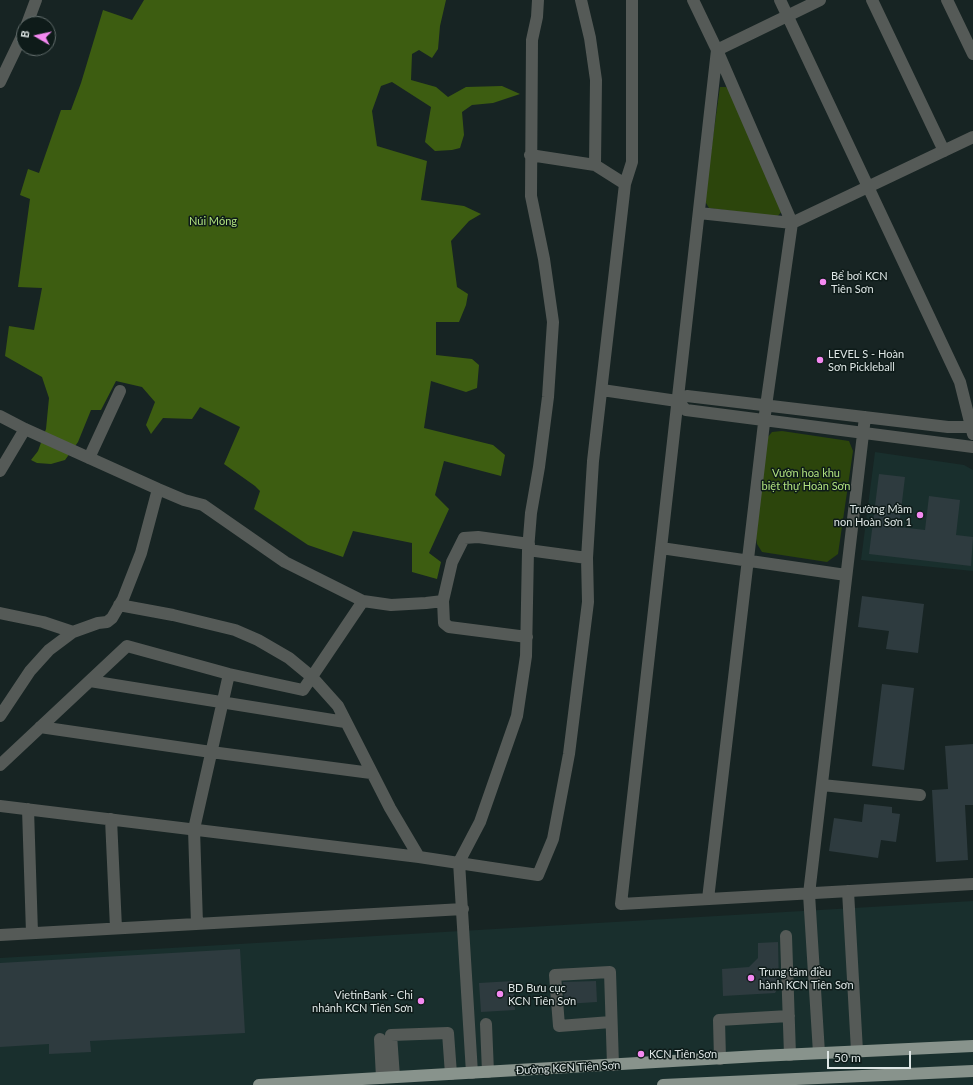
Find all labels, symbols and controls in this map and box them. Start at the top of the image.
north arrow [16,16,56,56]
text: B [18,30,32,39]
park label: Núi Móng [189,214,237,228]
place label: Bể bơi KCN Tiên Sơn [831,269,888,295]
marker: Bể bơi KCN Tiên Sơn [818,277,828,287]
place label: LEVEL S - Hoàn Sơn Pickleball [828,347,904,373]
marker: LEVEL S - Hoàn Sơn Pickleball [815,355,825,365]
park label: Vườn hoa khu biệt thự Hoàn Sơn [762,466,850,492]
place label: Trường Mầm non Hoàn Sơn 1 [834,502,912,528]
marker: Trường Mầm non Hoàn Sơn 1 [915,510,925,520]
place label: Trung tâm điều hành KCN Tiên Sơn [759,965,854,991]
marker: Trung tâm điều hành KCN Tiên Sơn [746,973,756,983]
place label: BD Bưu cục KCN Tiên Sơn [508,981,576,1007]
place label: VietinBank - Chi nhánh KCN Tiên Sơn [312,988,413,1014]
marker: BD Bưu cục KCN Tiên Sơn [495,989,505,999]
marker: VietinBank - Chi nhánh KCN Tiên Sơn [416,996,426,1006]
scale bar [829,1043,913,1069]
place label: KCN Tiên Sơn [649,1047,717,1061]
marker: KCN Tiên Sơn [636,1049,646,1059]
text: 50 m [834,1050,861,1065]
street label: Đường KCN Tiên Sơn [515,1059,621,1077]

